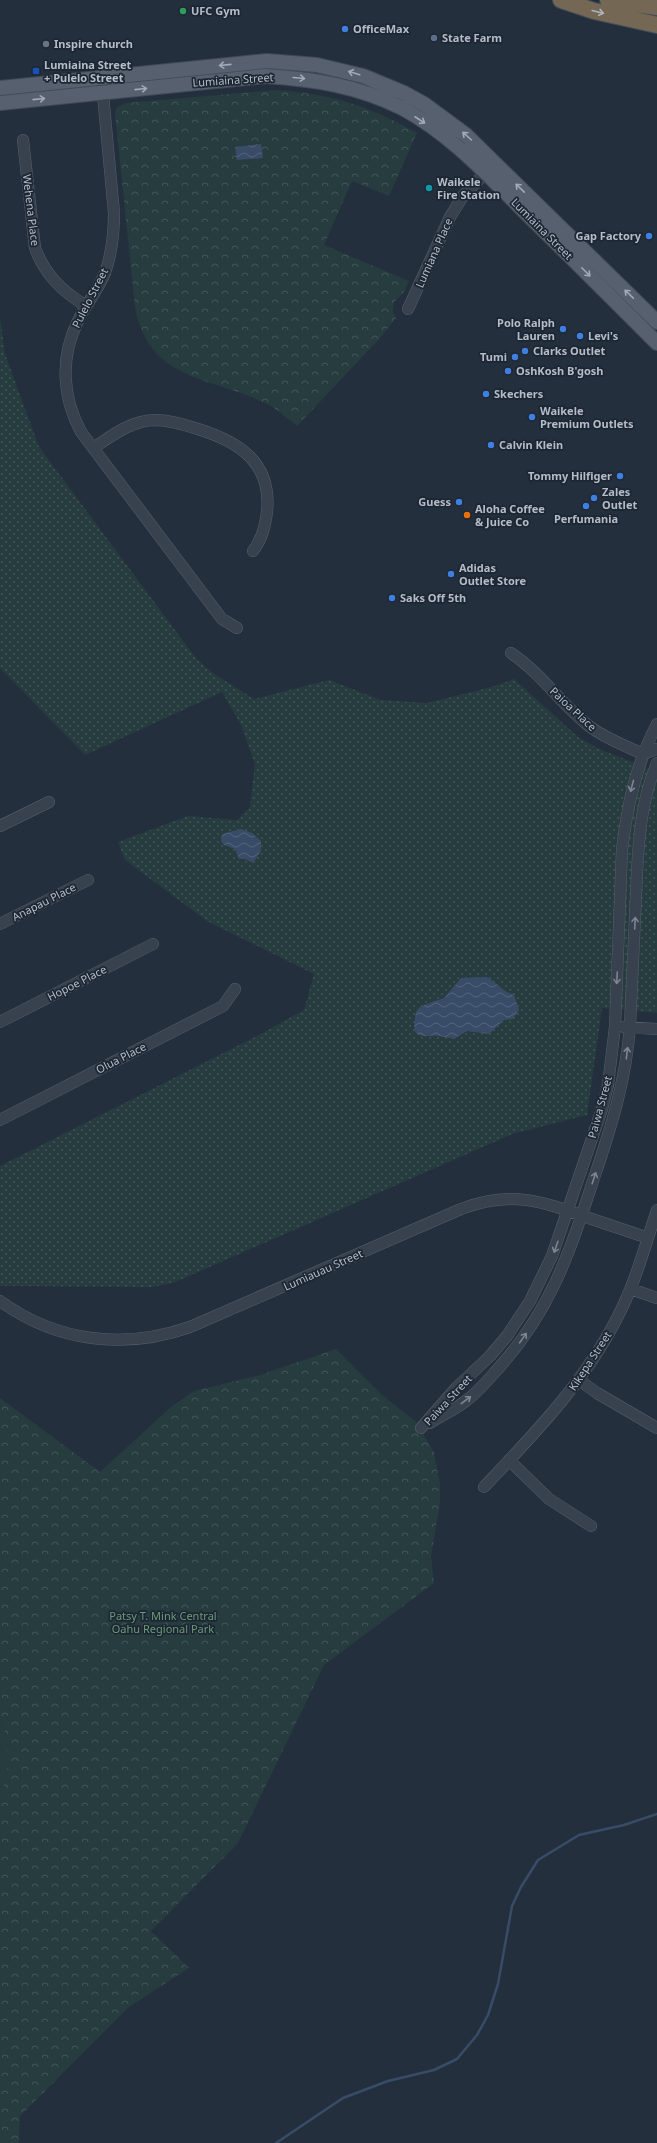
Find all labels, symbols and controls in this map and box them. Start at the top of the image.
place label: UFC Gym [191,3,240,18]
marker: UFC Gym [178,6,188,16]
one-way arrow [591,9,604,16]
place label: OfficeMax [353,21,410,36]
marker: OfficeMax [340,24,350,34]
place label: State Farm [442,30,502,45]
marker: State Farm [429,33,439,43]
place label: Inspire church [54,36,133,51]
marker: Inspire church [41,39,51,49]
place label: Lumiaina Street + Pulelo Street [44,57,131,85]
one-way arrow [219,62,232,69]
marker: Lumiaina Street + Pulelo Street [31,66,41,76]
street label: Lumiaina Street [192,69,274,90]
one-way arrow [348,69,361,76]
one-way arrow [292,75,305,82]
one-way arrow [134,85,147,92]
one-way arrow [32,95,45,103]
one-way arrow [414,116,425,124]
one-way arrow [462,132,472,141]
street label: Wehena Place [20,173,43,247]
place label: Waikele Fire Station [437,174,500,202]
marker: Waikele Fire Station [424,183,434,193]
one-way arrow [515,183,525,193]
street label: Lumiaina Street [508,195,576,263]
street label: Lumiana Place [411,216,456,290]
place label: Gap Factory [575,228,642,243]
marker: Gap Factory [644,231,654,241]
street label: Pulelo Street [68,265,111,330]
one-way arrow [581,267,591,277]
one-way arrow [624,289,634,299]
place label: Polo Ralph Lauren [497,315,555,343]
marker: Polo Ralph Lauren [558,324,568,334]
place label: Levi's [588,328,619,343]
marker: Levi's [575,331,585,341]
place label: Clarks Outlet [533,343,606,358]
marker: Clarks Outlet [520,346,530,356]
place label: Tumi [480,349,507,364]
marker: Tumi [510,352,520,362]
place label: OshKosh B'gosh [516,363,604,378]
marker: OshKosh B'gosh [503,366,513,376]
place label: Skechers [494,386,544,401]
marker: Skechers [481,389,491,399]
place label: Waikele Premium Outlets [540,403,634,431]
marker: Waikele Premium Outlets [527,412,537,422]
place label: Calvin Klein [499,437,563,452]
marker: Calvin Klein [486,440,496,450]
place label: Tommy Hilfiger [528,468,612,483]
marker: Tommy Hilfiger [615,471,625,481]
place label: Zales Outlet [602,484,637,512]
marker: Zales Outlet [589,493,599,503]
place label: Guess [418,494,451,509]
marker: Guess [454,497,464,507]
place label: Aloha Coffee & Juice Co [475,501,545,529]
marker: Perfumania [581,501,591,511]
marker: Aloha Coffee & Juice Co [462,510,472,520]
place label: Perfumania [554,511,618,526]
place label: Adidas Outlet Store [459,560,527,588]
marker: Adidas Outlet Store [446,569,456,579]
place label: Saks Off 5th [400,590,466,605]
marker: Saks Off 5th [387,593,397,603]
street label: Paioa Place [547,683,600,734]
one-way arrow [628,779,636,792]
street label: Anapau Place [9,879,78,924]
one-way arrow [631,917,638,930]
street label: Hopoe Place [45,961,109,1004]
one-way arrow [614,971,621,984]
street label: Olua Place [93,1039,148,1077]
one-way arrow [623,1047,631,1060]
street label: Paiwa Street [584,1074,615,1140]
one-way arrow [591,1172,598,1185]
one-way arrow [551,1241,559,1253]
street label: Lumiauau Street [281,1245,365,1294]
street label: Kikepa Street [565,1328,614,1393]
one-way arrow [519,1332,527,1343]
street label: Paiwa Street [420,1371,475,1428]
one-way arrow [460,1396,471,1404]
park label: Patsy T. Mink Central Oahu Regional Park [109,1608,217,1636]

